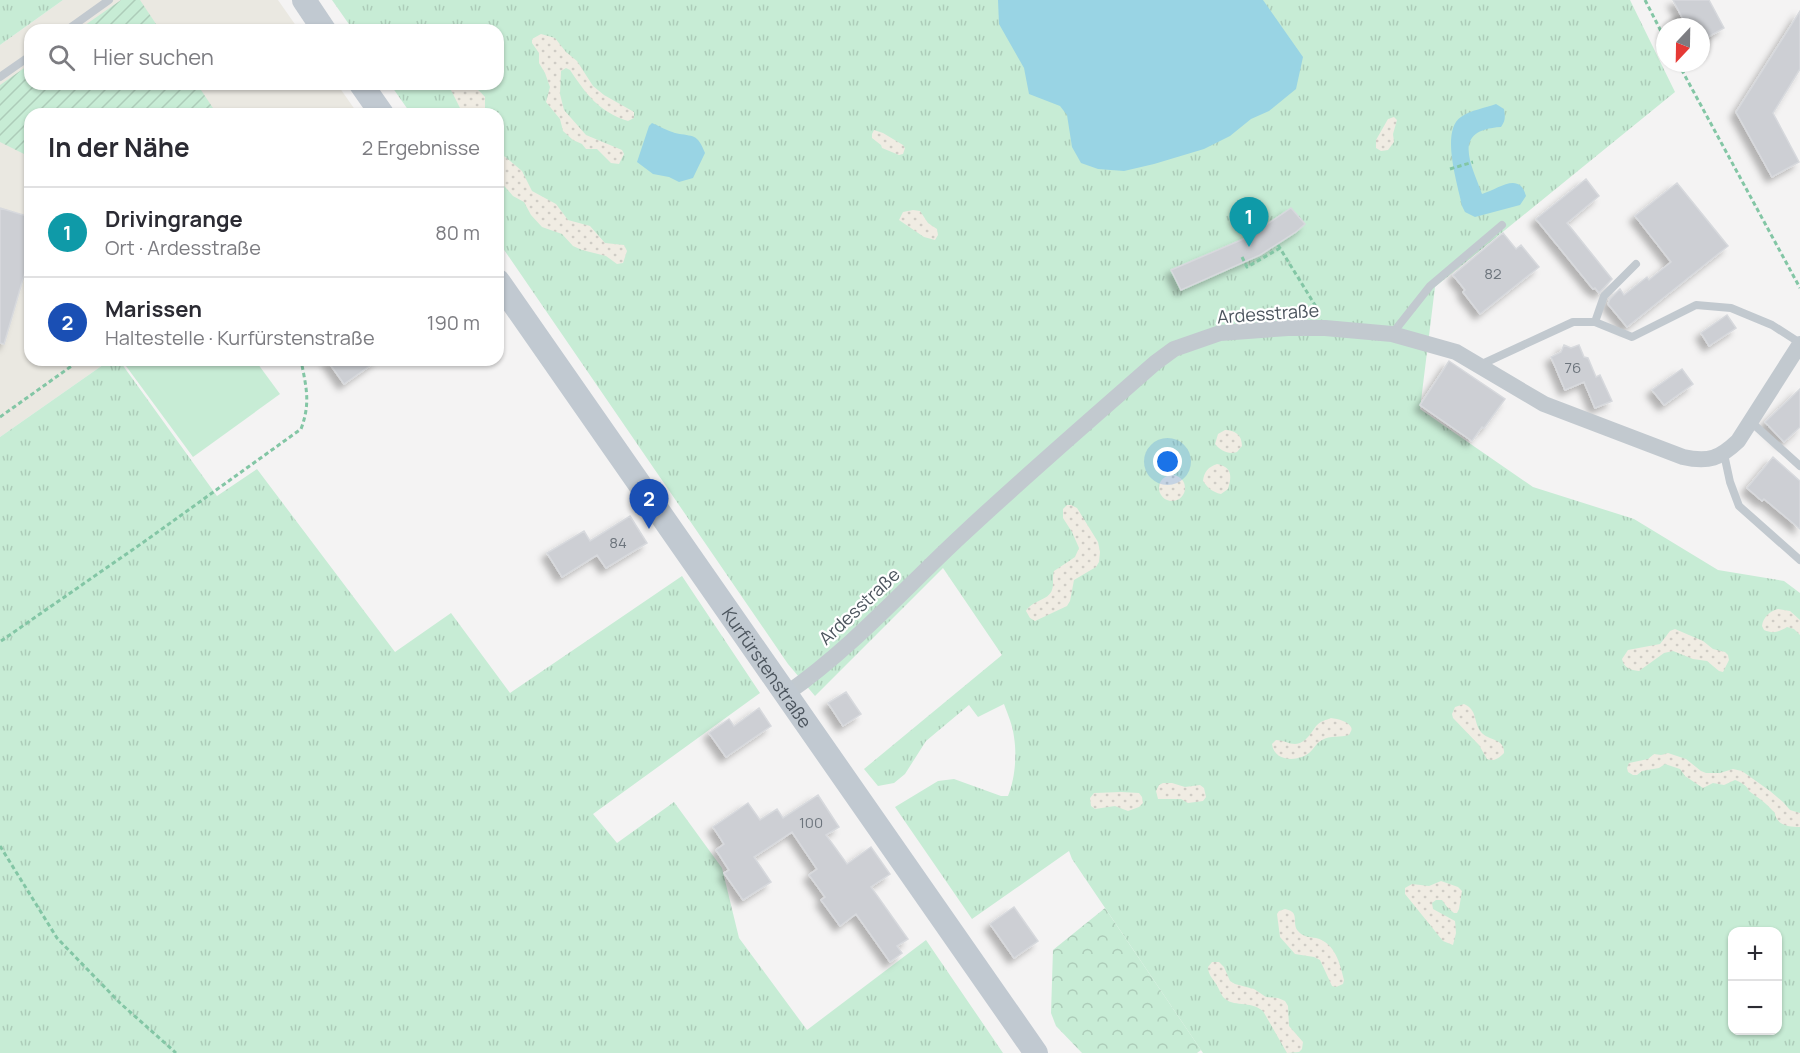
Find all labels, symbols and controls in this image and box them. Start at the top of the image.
north arrow [1656,18,1710,72]
search box [24,24,504,90]
icon: search [45,41,78,74]
text: Hier suchen [93,42,214,72]
text: In der Nähe [48,129,190,165]
text: 2 Ergebnisse [362,134,480,161]
pin: 1 [1230,198,1268,247]
text: Drivingrange [105,204,243,234]
text: 1 [63,219,72,246]
text: 80 m [435,219,480,246]
text: Ort · Ardesstraße [105,234,261,261]
house number: 82 [1484,263,1502,284]
text: Marissen [105,294,202,324]
street label: Ardesstraße [1216,297,1320,329]
text: 2 [62,309,73,336]
text: 190 m [427,309,480,336]
text: Haltestelle · Kurfürstenstraße [105,324,375,351]
house number: 76 [1565,357,1581,378]
your location [1153,447,1182,476]
pin: 2 [630,480,668,529]
house number: 84 [609,532,627,553]
street label: Ardesstraße [813,562,905,650]
street label: Kurfürstenstraße [717,602,818,732]
house number: 100 [799,812,823,833]
map controls [1728,927,1782,1035]
button: + [1728,927,1782,981]
button: − [1728,981,1782,1035]

